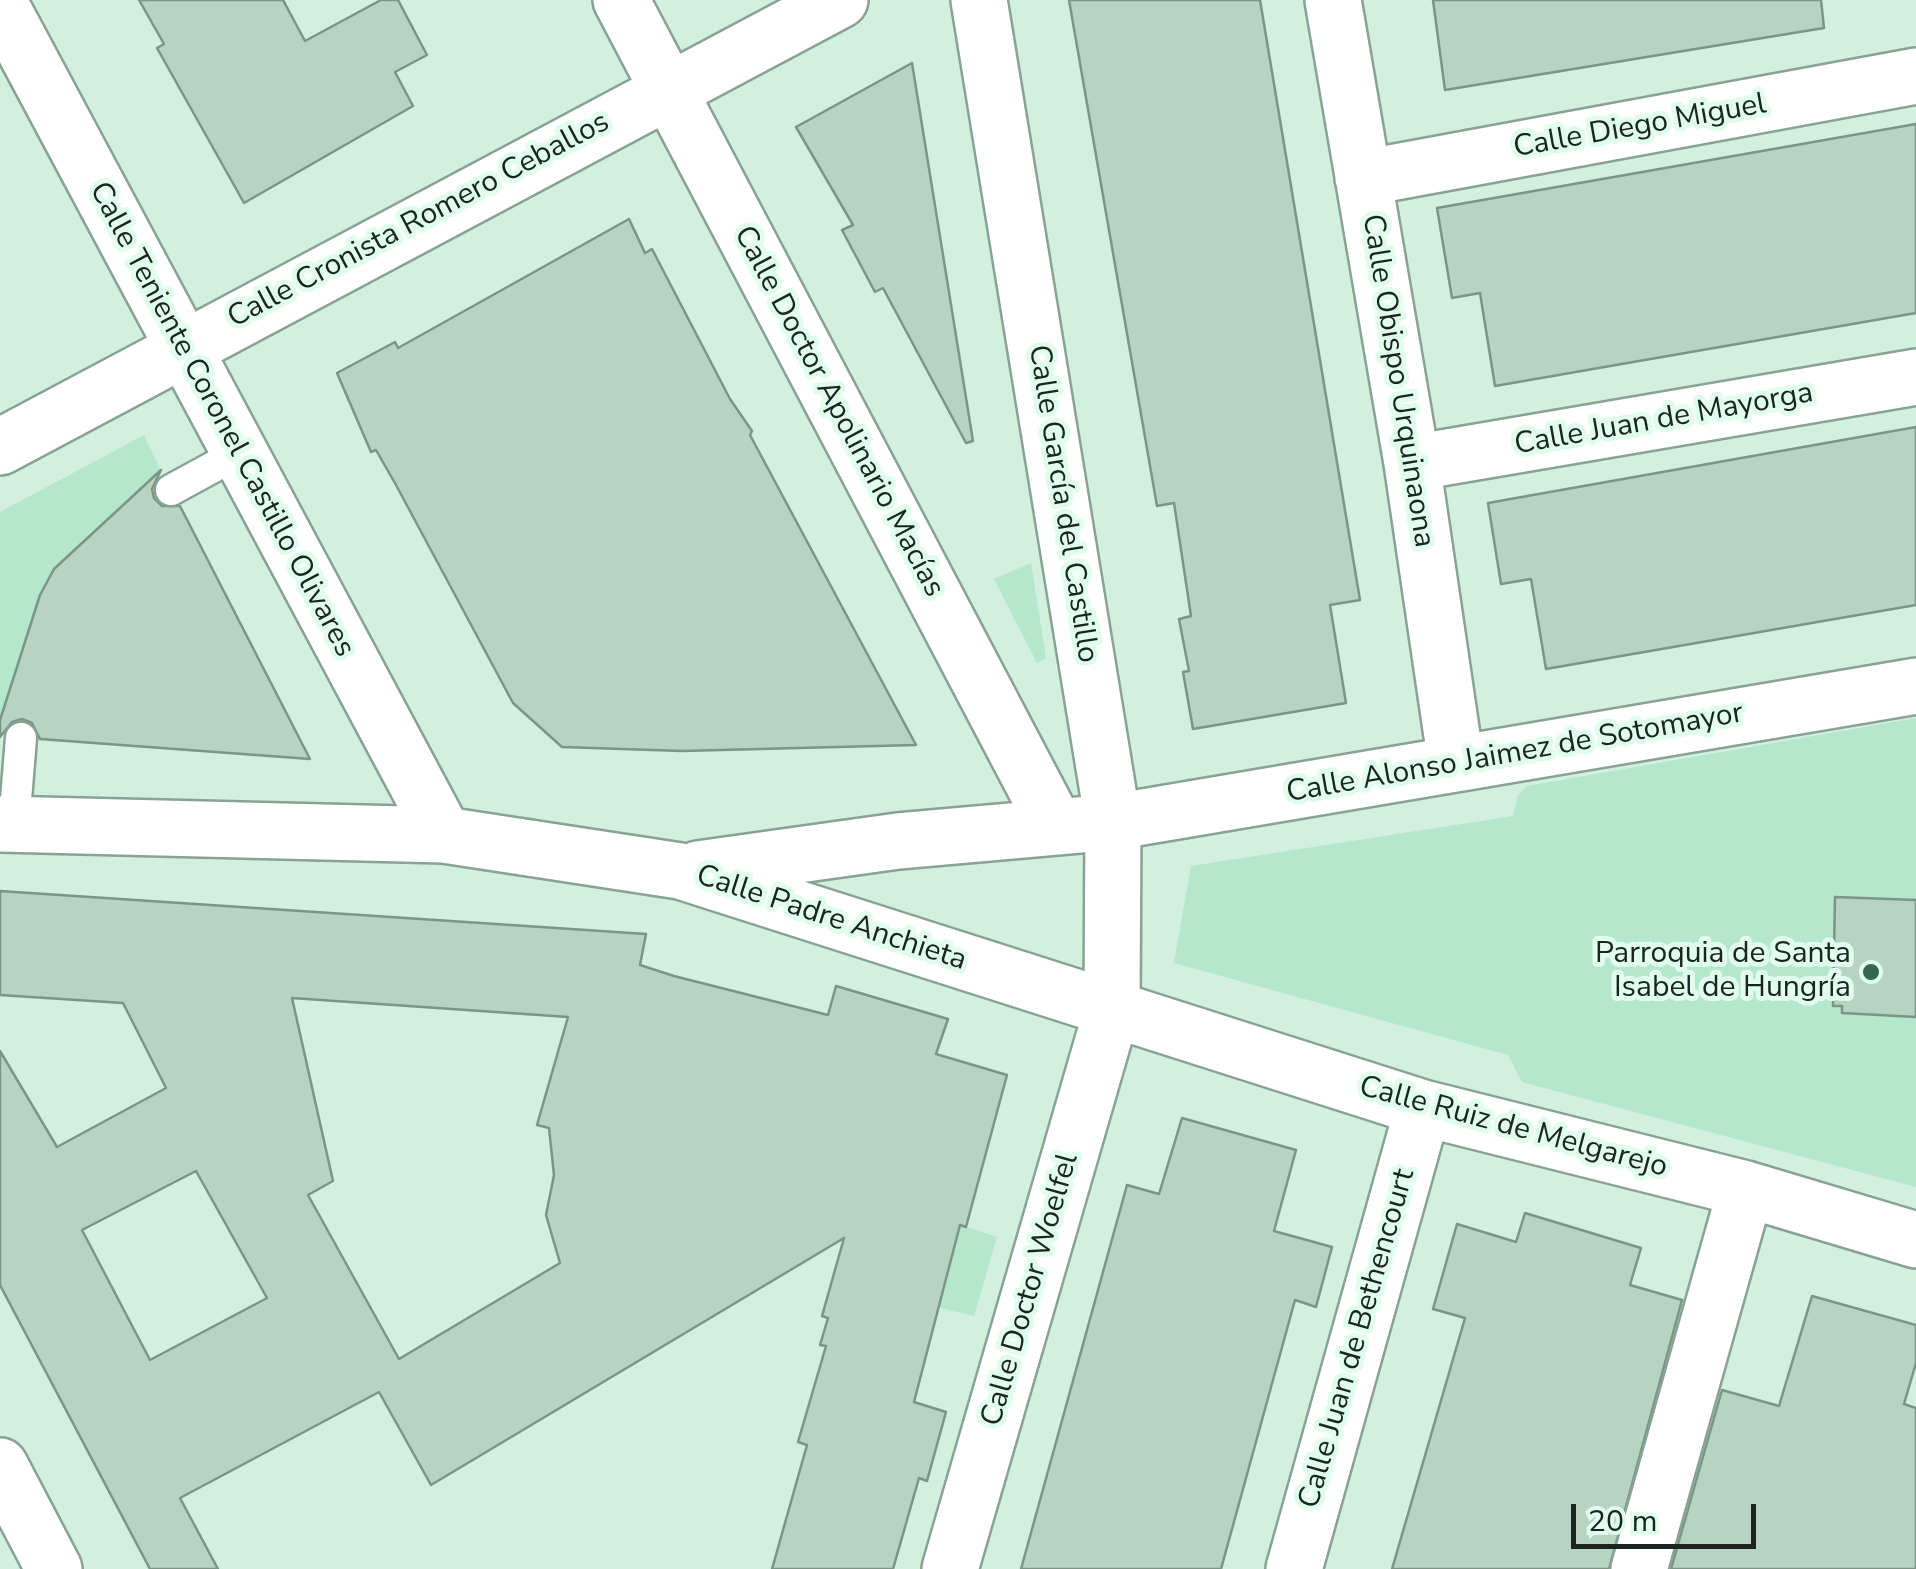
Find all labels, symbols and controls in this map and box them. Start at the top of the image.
street label: Calle Diego Miguel [1511,87,1769,167]
street label: Calle Cronista Romero Ceballos [222,105,616,337]
street label: Calle Teniente Coronel Castillo Olivares [80,176,362,664]
street label: Calle Obispo Urquinaona [1353,212,1441,550]
street label: Calle Doctor Apolinario Macías [725,220,951,604]
street label: Calle García del Castillo [1019,343,1105,665]
street label: Calle Juan de Mayorga [1512,376,1816,464]
street label: Calle Alonso Jaimez de Sotomayor [1284,696,1746,812]
street label: Calle Padre Anchieta [691,858,971,980]
place label: Parroquia de Santa Isabel de Hungría [1595,937,1851,1008]
marker: Parroquia de Santa Isabel de Hungría [1860,961,1882,983]
street label: Calle Ruiz de Melgarejo [1355,1070,1671,1186]
street label: Calle Doctor Woelfel [975,1149,1087,1431]
street label: Calle Juan de Bethencourt [1292,1165,1424,1513]
scale bar [1576,1484,1761,1546]
text: 20 m [1588,1501,1657,1542]

